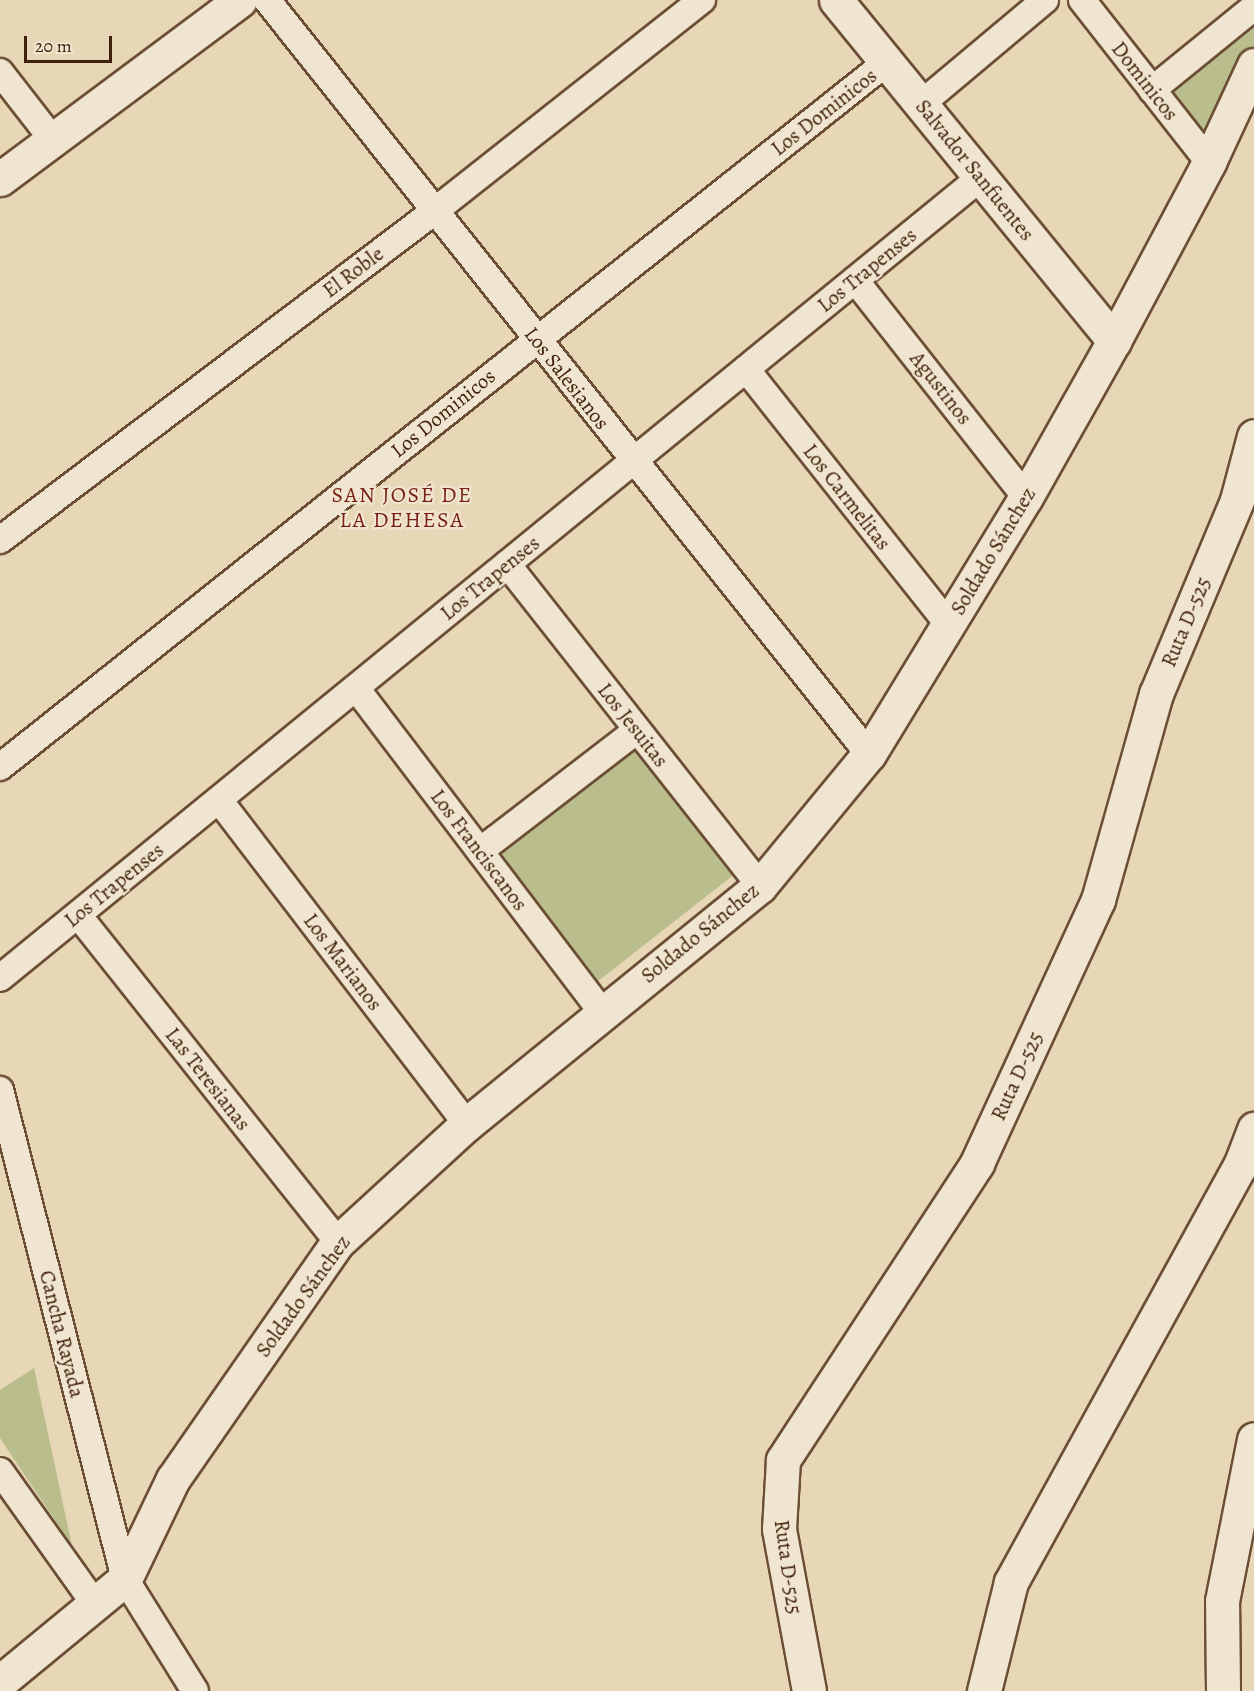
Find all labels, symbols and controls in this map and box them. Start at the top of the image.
scale bar [27,24,116,62]
text: 20 m [35,34,72,58]
street label: Dominicos [1106,36,1184,126]
street label: Los Dominicos [766,63,882,161]
street label: Salvador Sanfuentes [910,94,1040,246]
street label: Los Trapenses [812,222,922,318]
street label: El Roble [318,241,388,303]
street label: Los Salesianos [519,322,615,434]
street label: Agustinos [905,346,977,430]
street label: Los Dominicos [386,363,500,463]
street label: Los Carmelitas [798,439,896,555]
district label: SAN JOSÉ DE LA DEHESA [331,482,473,534]
street label: Soldado Sánchez [945,483,1041,619]
street label: Los Trapenses [435,530,545,626]
street label: Ruta D-525 [1156,573,1216,671]
street label: Los Jesuitas [592,678,674,772]
street label: Los Franciscanos [425,784,533,916]
street label: Los Trapenses [59,837,169,933]
street label: Soldado Sánchez [636,878,764,988]
street label: Los Marianos [298,908,388,1016]
street label: Las Teresianas [160,1022,256,1136]
street label: Ruta D-525 [985,1028,1049,1124]
street label: Soldado Sánchez [250,1230,356,1362]
street label: Cancha Rayada [34,1268,90,1400]
street label: Ruta D-525 [769,1518,807,1616]

